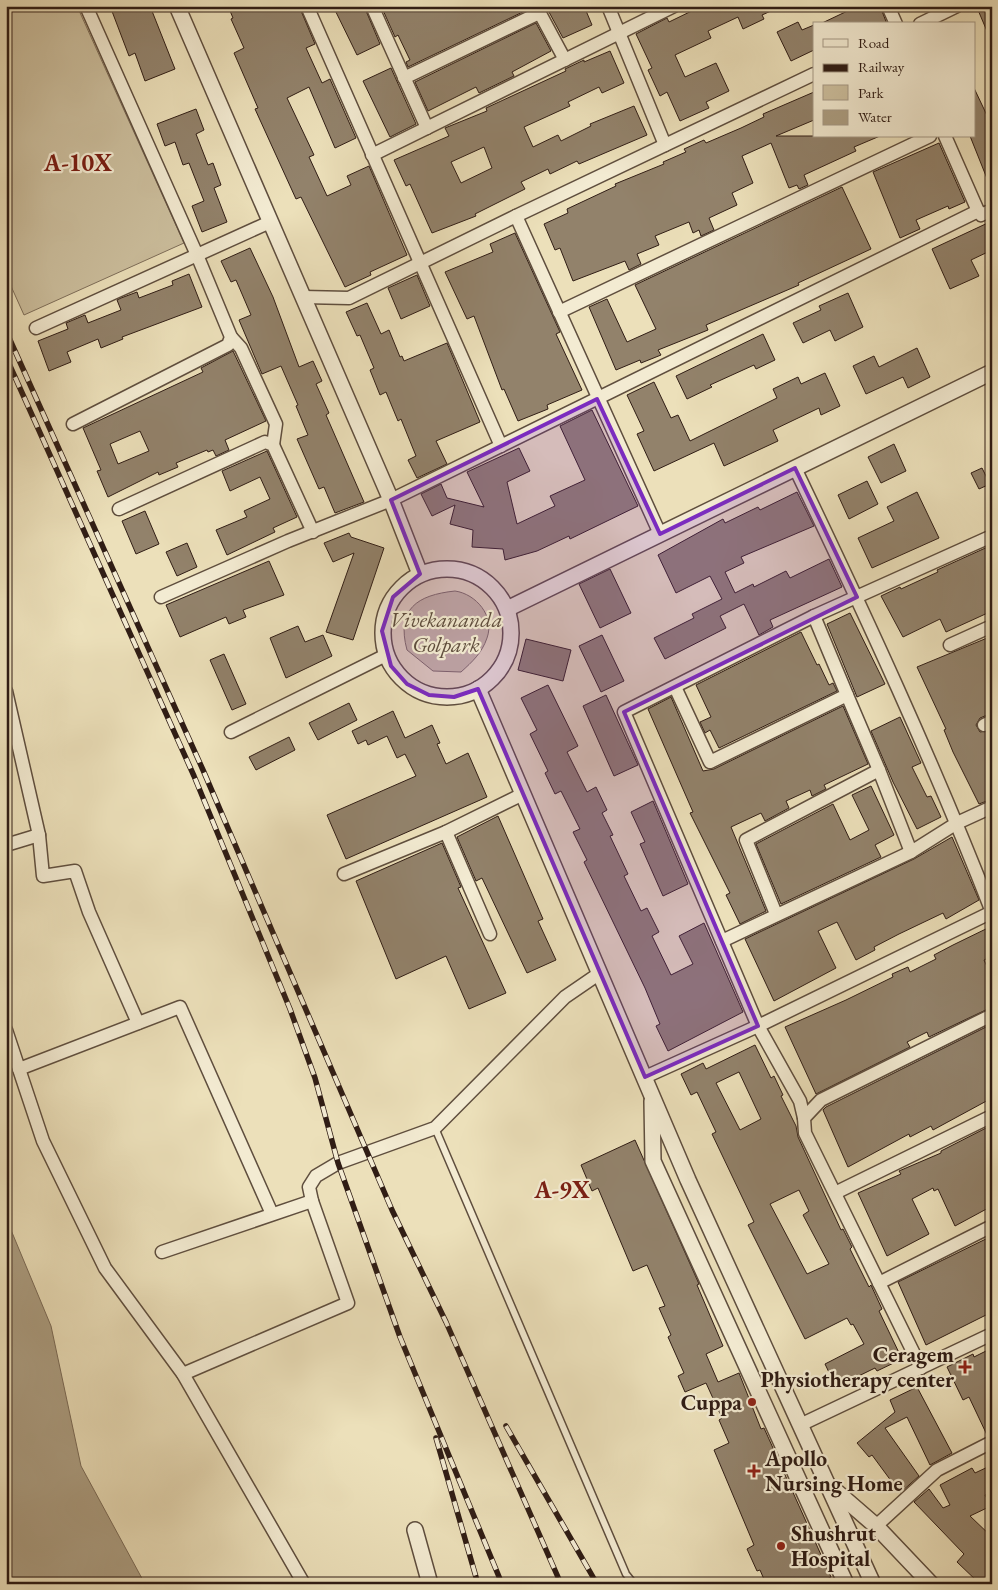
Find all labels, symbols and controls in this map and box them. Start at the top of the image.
legend [813,22,976,138]
text: Road [858,33,890,52]
text: Railway [858,57,905,76]
text: Park [858,83,885,102]
text: Water [858,107,892,126]
district label: A-10X [43,147,112,178]
park label: Vivekananda Golpark [390,605,503,659]
district label: A-9X [533,1174,590,1205]
place label: Ceragem Physiotherapy center [760,1340,955,1394]
marker: Ceragem Physiotherapy center [958,1360,972,1374]
place label: Cuppa [681,1388,742,1417]
marker: Cuppa [746,1396,758,1408]
place label: Apollo Nursing Home [764,1444,903,1498]
marker: Apollo Nursing Home [747,1464,761,1478]
place label: Shushrut Hospital [791,1519,877,1573]
marker: Shushrut Hospital [775,1540,787,1552]

